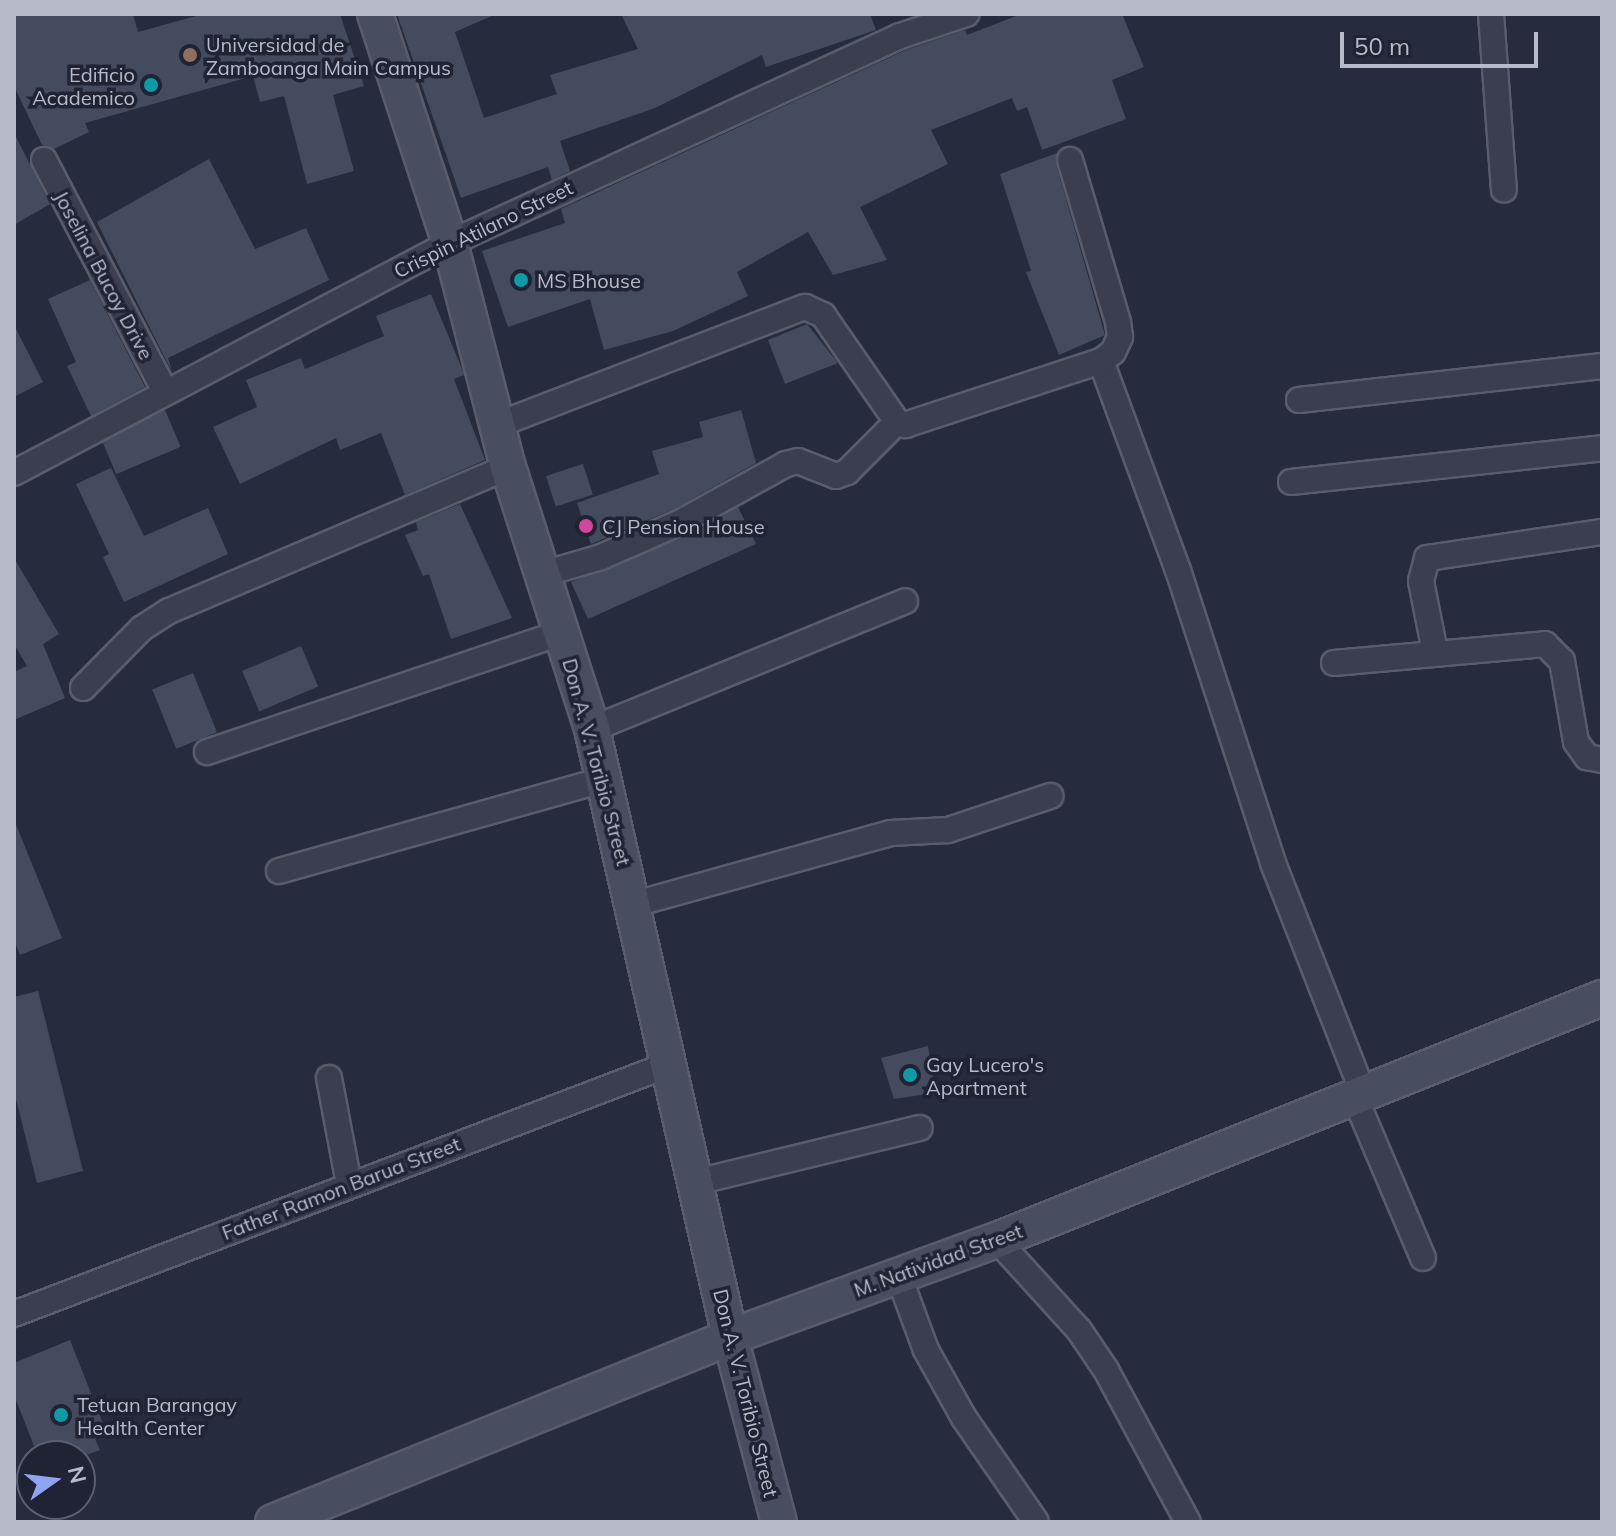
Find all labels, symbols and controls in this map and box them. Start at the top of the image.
scale bar [1344,16,1542,66]
text: 50 m [1354,31,1410,61]
place label: Universidad de Zamboanga Main Campus [206,32,451,79]
marker: Universidad de Zamboanga Main Campus [181,46,199,64]
place label: Edificio Academico [32,62,135,109]
marker: Edificio Academico [142,76,160,94]
street label: Crispin Atilano Street [390,175,576,283]
street label: Joselina Bucoy Drive [49,187,159,363]
place label: MS Bhouse [537,268,641,292]
marker: MS Bhouse [512,271,530,289]
place label: CJ Pension House [602,514,765,538]
marker: CJ Pension House [577,517,595,535]
street label: Don A. V. Toribio Street [558,656,636,868]
place label: Gay Lucero's Apartment [926,1052,1044,1099]
marker: Gay Lucero's Apartment [901,1066,919,1084]
street label: Father Ramon Barua Street [218,1131,464,1245]
street label: M. Natividad Street [850,1218,1026,1302]
street label: Don A. V. Toribio Street [709,1286,783,1500]
place label: Tetuan Barangay Health Center [77,1392,237,1439]
marker: Tetuan Barangay Health Center [52,1406,70,1424]
north arrow [16,1440,96,1520]
text: N [62,1463,93,1486]

